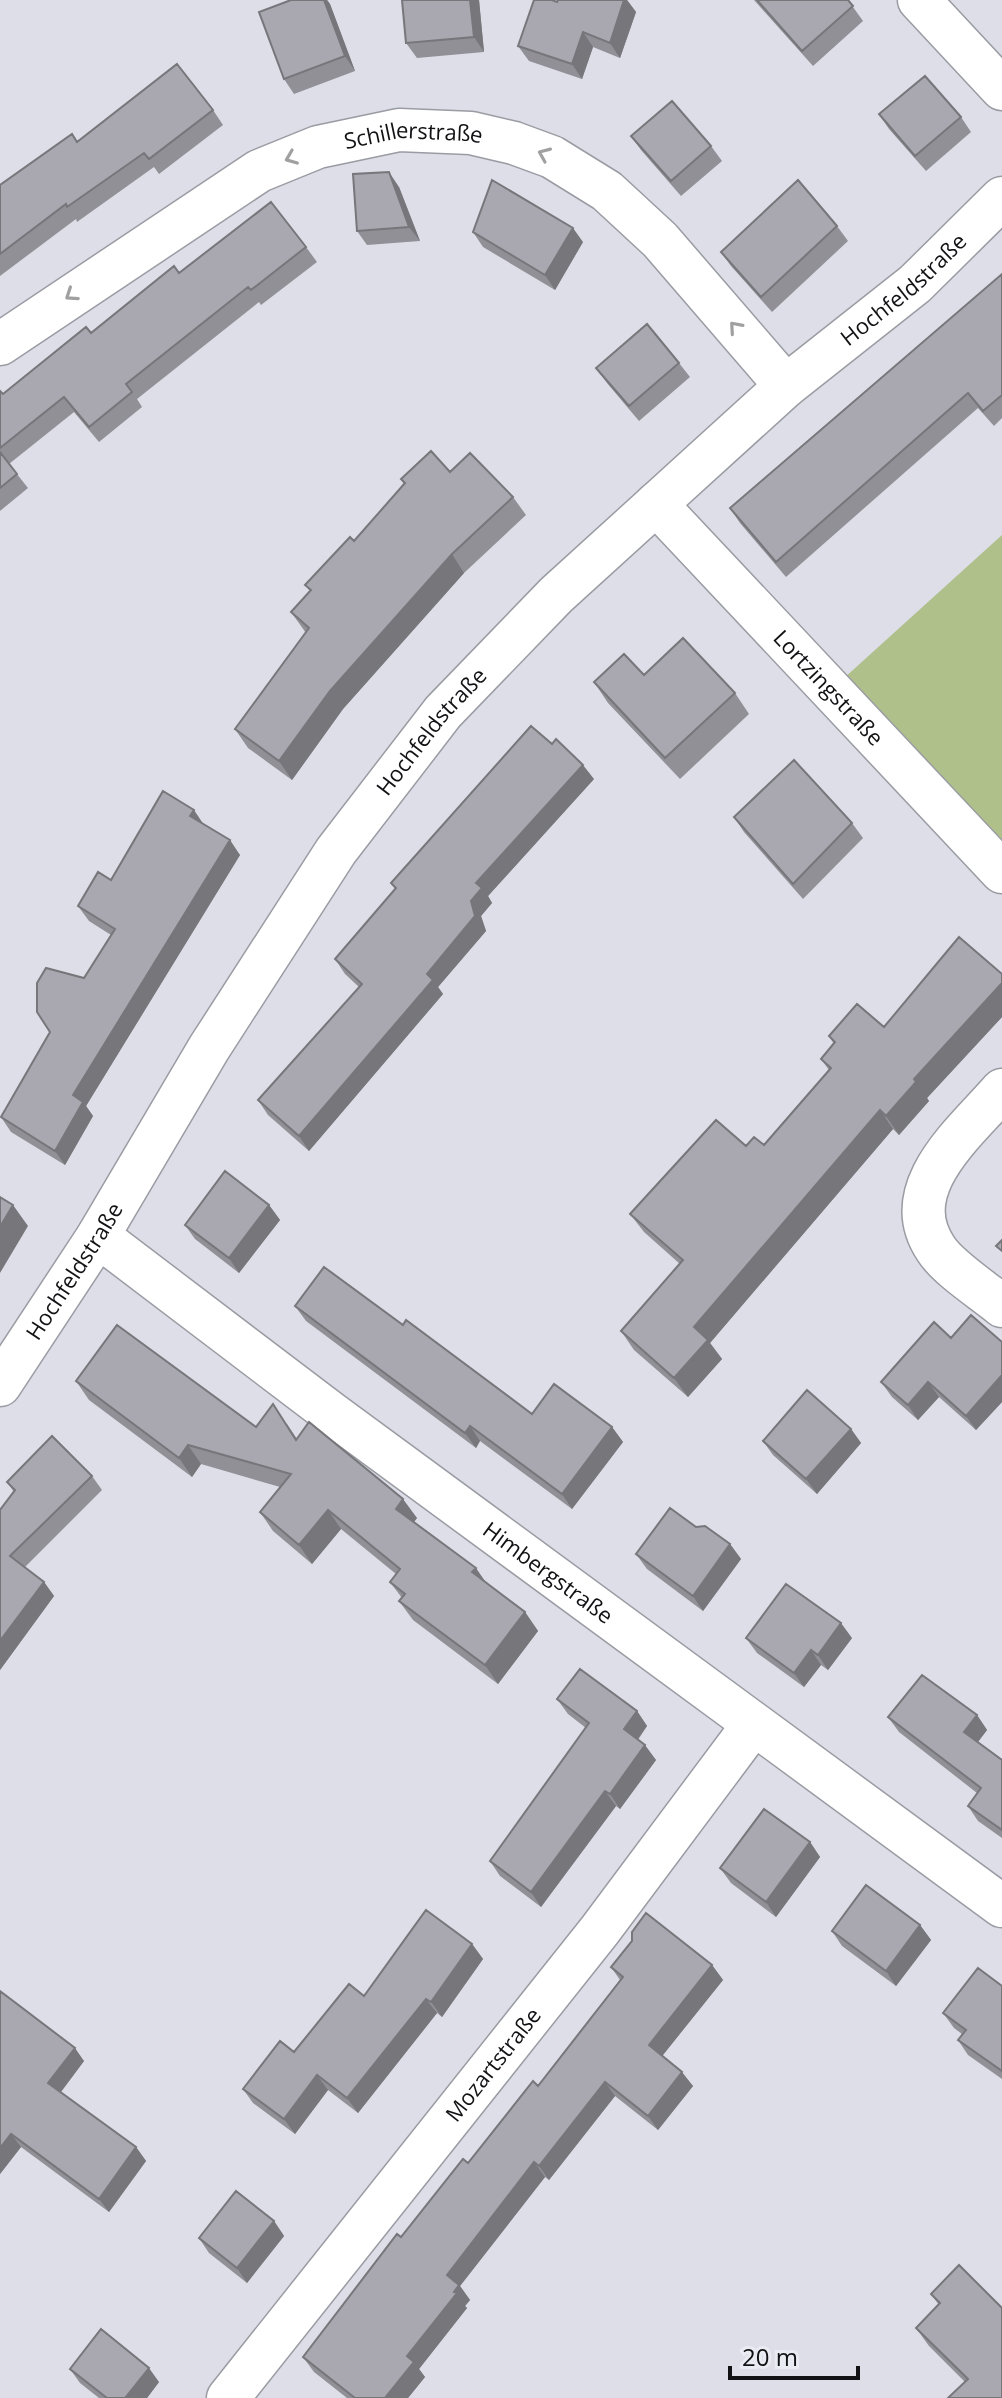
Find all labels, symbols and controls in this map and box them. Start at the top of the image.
street label: Schillerstraße [341,114,486,155]
one-way arrow [538,148,552,164]
one-way arrow [285,149,299,165]
street label: Hochfeldstraße [833,226,972,352]
one-way arrow [65,285,79,300]
one-way arrow [730,321,745,336]
street label: Lortzingstraße [768,623,891,751]
street label: Hochfeldstraße [368,660,492,801]
street label: Hochfeldstraße [18,1196,129,1345]
street label: Himbergstraße [478,1514,620,1630]
street label: Mozartstraße [438,2001,547,2127]
scale bar [730,2330,858,2380]
text: 20 m [742,2340,798,2373]

